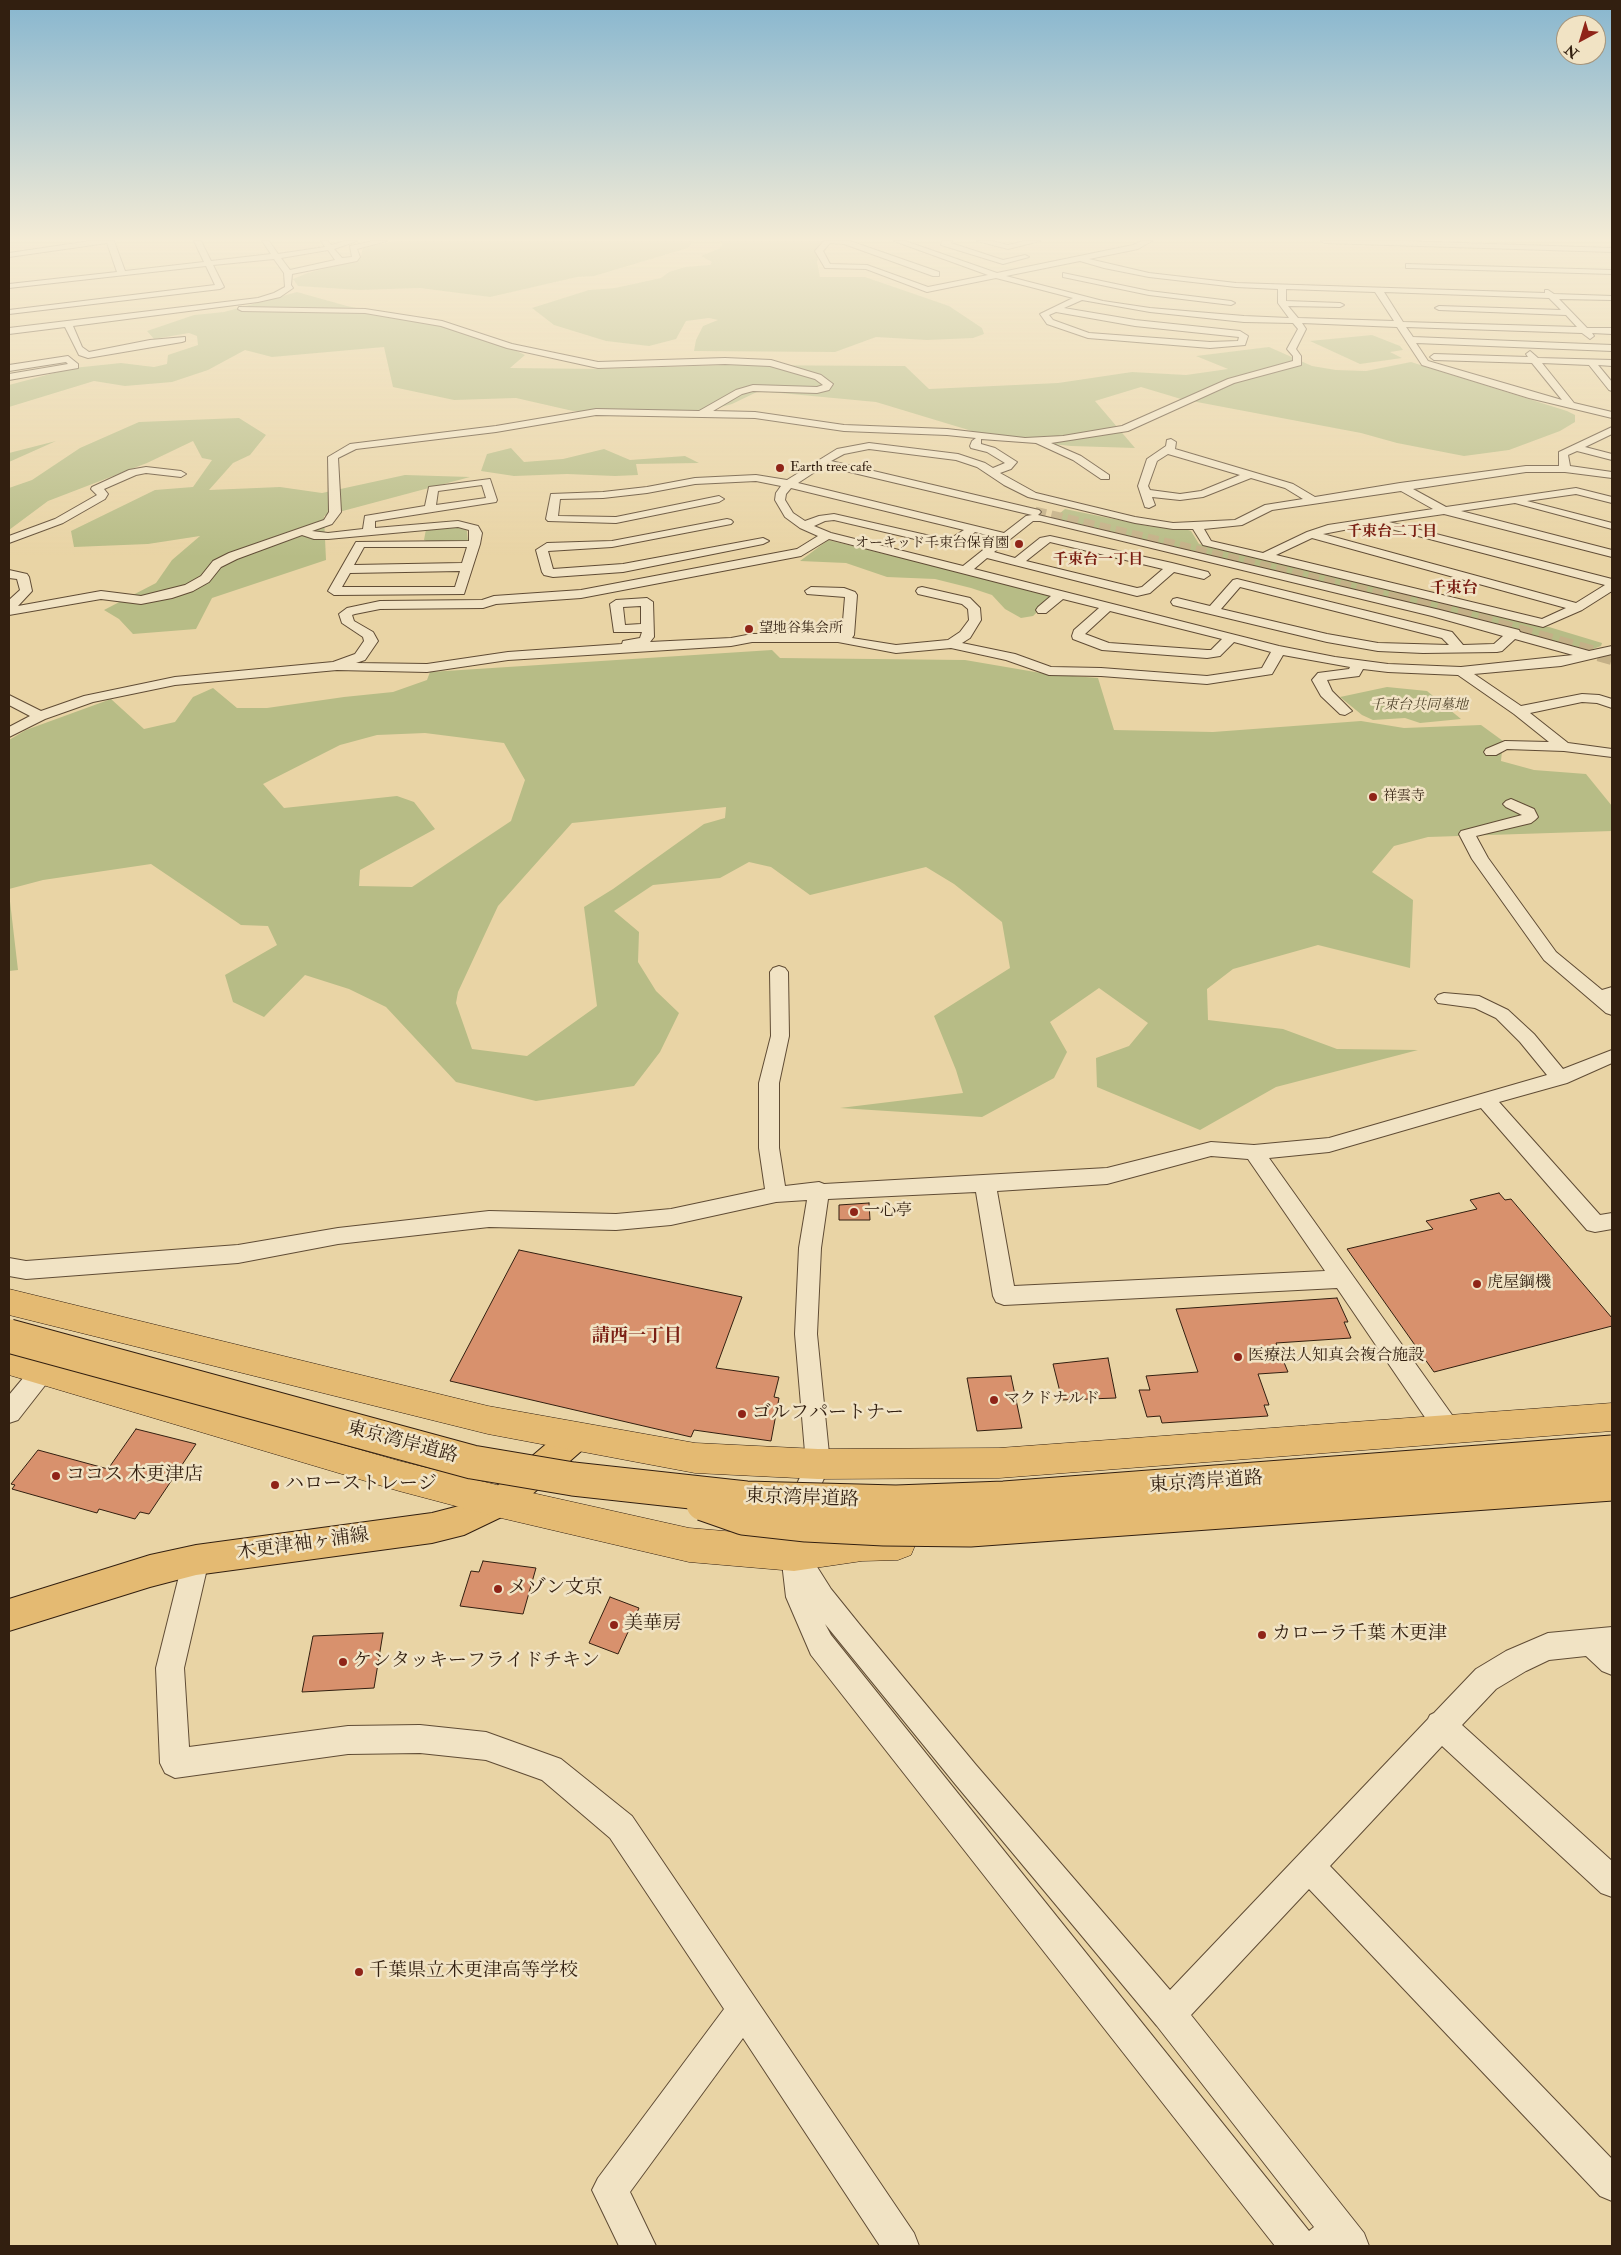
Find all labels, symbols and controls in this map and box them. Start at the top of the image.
north arrow [1556,15,1606,65]
text: N [1562,41,1582,62]
place label: Earth tree cafe [790,460,872,476]
marker: Earth tree cafe [774,462,786,474]
district label: 千束台二丁目 [1347,524,1437,542]
place label: オーキッド千束台保育園 [855,536,1009,552]
marker: オーキッド千束台保育園 [1013,538,1025,550]
district label: 千束台一丁目 [1053,552,1143,570]
district label: 千束台 [1430,580,1478,600]
place label: 望地谷集会所 [759,621,843,637]
marker: 望地谷集会所 [743,623,755,635]
park label: 千束台共同墓地 [1370,698,1468,714]
place label: 祥雲寺 [1383,789,1425,805]
marker: 祥雲寺 [1367,791,1379,803]
place label: 一心亭 [864,1202,912,1222]
marker: 一心亭 [848,1206,860,1218]
place label: 虎屋鋼機 [1487,1274,1551,1294]
marker: 虎屋鋼機 [1471,1278,1483,1290]
district label: 請西一丁目 [592,1326,682,1348]
place label: 医療法人知真会複合施設 [1248,1347,1424,1367]
marker: 医療法人知真会複合施設 [1232,1351,1244,1363]
place label: マクドナルド [1004,1390,1100,1410]
marker: マクドナルド [988,1394,1000,1406]
place label: ゴルフパートナー [752,1403,904,1425]
marker: ゴルフパートナー [736,1408,748,1420]
street label: 東京湾岸道路 [344,1417,460,1469]
place label: ココス 木更津店 [66,1465,203,1487]
street label: 東京湾岸道路 [1148,1468,1264,1498]
marker: ココス 木更津店 [50,1470,62,1482]
place label: ハローストレージ [285,1474,437,1496]
marker: ハローストレージ [269,1479,281,1491]
street label: 東京湾岸道路 [745,1486,859,1512]
street label: 木更津袖ヶ浦線 [236,1524,370,1566]
place label: メゾン文京 [508,1578,603,1600]
marker: メゾン文京 [492,1583,504,1595]
place label: 美華房 [624,1614,681,1636]
marker: 美華房 [608,1619,620,1631]
place label: カローラ千葉 木更津 [1272,1624,1447,1646]
marker: カローラ千葉 木更津 [1256,1629,1268,1641]
place label: ケンタッキーフライドチキン [353,1651,600,1673]
marker: ケンタッキーフライドチキン [337,1656,349,1668]
place label: 千葉県立木更津高等学校 [369,1961,578,1983]
marker: 千葉県立木更津高等学校 [353,1966,365,1978]

